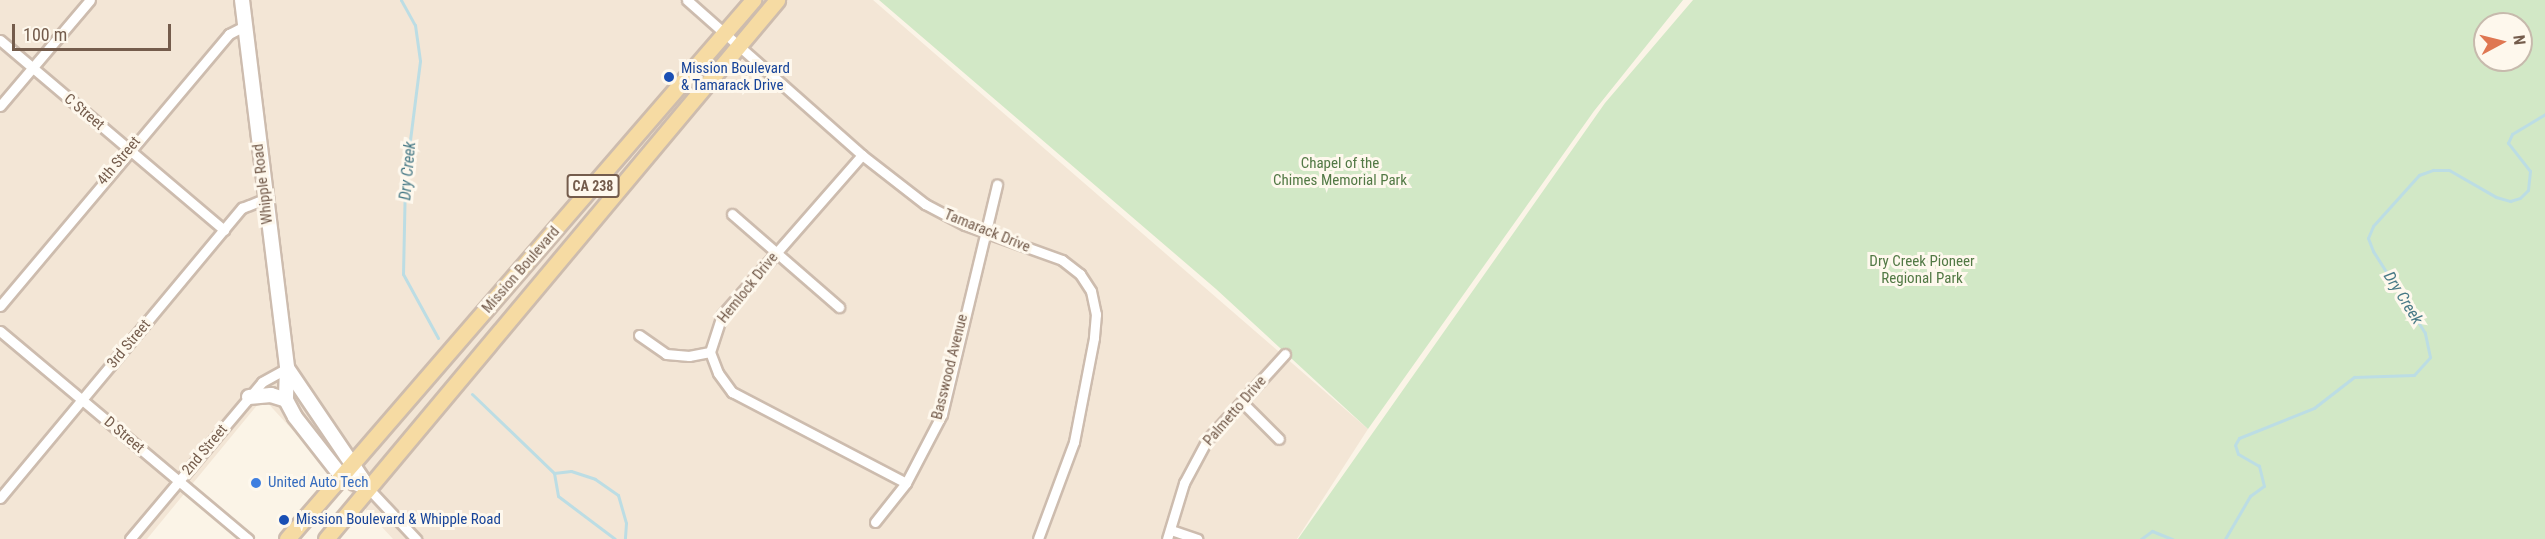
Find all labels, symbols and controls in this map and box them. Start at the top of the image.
scale bar [15,12,174,50]
north arrow [2473,12,2533,72]
text: 100 m [23,24,67,45]
text: N [2509,34,2529,46]
place label: Mission Boulevard & Tamarack Drive [681,59,790,94]
marker: Mission Boulevard & Tamarack Drive [662,70,676,84]
street label: C Street [60,90,108,134]
street label: 4th Street [94,133,144,189]
water label: Dry Creek [396,141,420,201]
street label: Whipple Road [249,143,277,225]
park label: Chapel of the Chimes Memorial Park [1273,154,1407,189]
road number: CA 238 [566,175,620,197]
street label: Tamarack Drive [941,206,1033,256]
street label: Mission Boulevard [479,223,563,317]
street label: Hemlock Drive [714,249,782,327]
park label: Dry Creek Pioneer Regional Park [1869,252,1975,287]
water label: Dry Creek [2379,268,2427,328]
street label: Basswood Avenue [928,312,972,422]
street label: 3rd Street [104,316,154,372]
street label: Palmetto Drive [1200,372,1270,450]
street label: D Street [100,413,148,457]
street label: 2nd Street [179,421,231,479]
place label: United Auto Tech [268,474,369,492]
marker: United Auto Tech [249,476,263,490]
place label: Mission Boulevard & Whipple Road [296,511,501,529]
marker: Mission Boulevard & Whipple Road [277,513,291,527]

